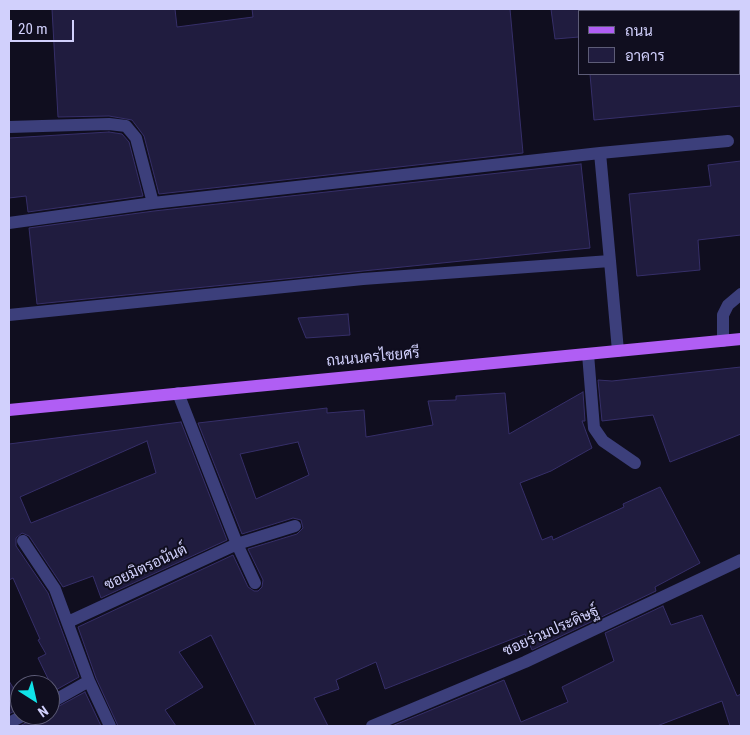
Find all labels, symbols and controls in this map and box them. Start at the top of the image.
scale bar [12,10,76,42]
legend [578,10,740,75]
text: 20 m [18,20,48,38]
text: ถนน [625,22,653,40]
text: อาคาร [625,47,665,65]
street label: ถนนนครไชยศรี [326,345,420,371]
street label: ซอยมิตรอนันต์ [102,541,190,595]
street label: ซอยร่วมประดิษฐ์ [500,603,602,661]
north arrow [10,675,60,725]
text: N [35,702,51,720]

